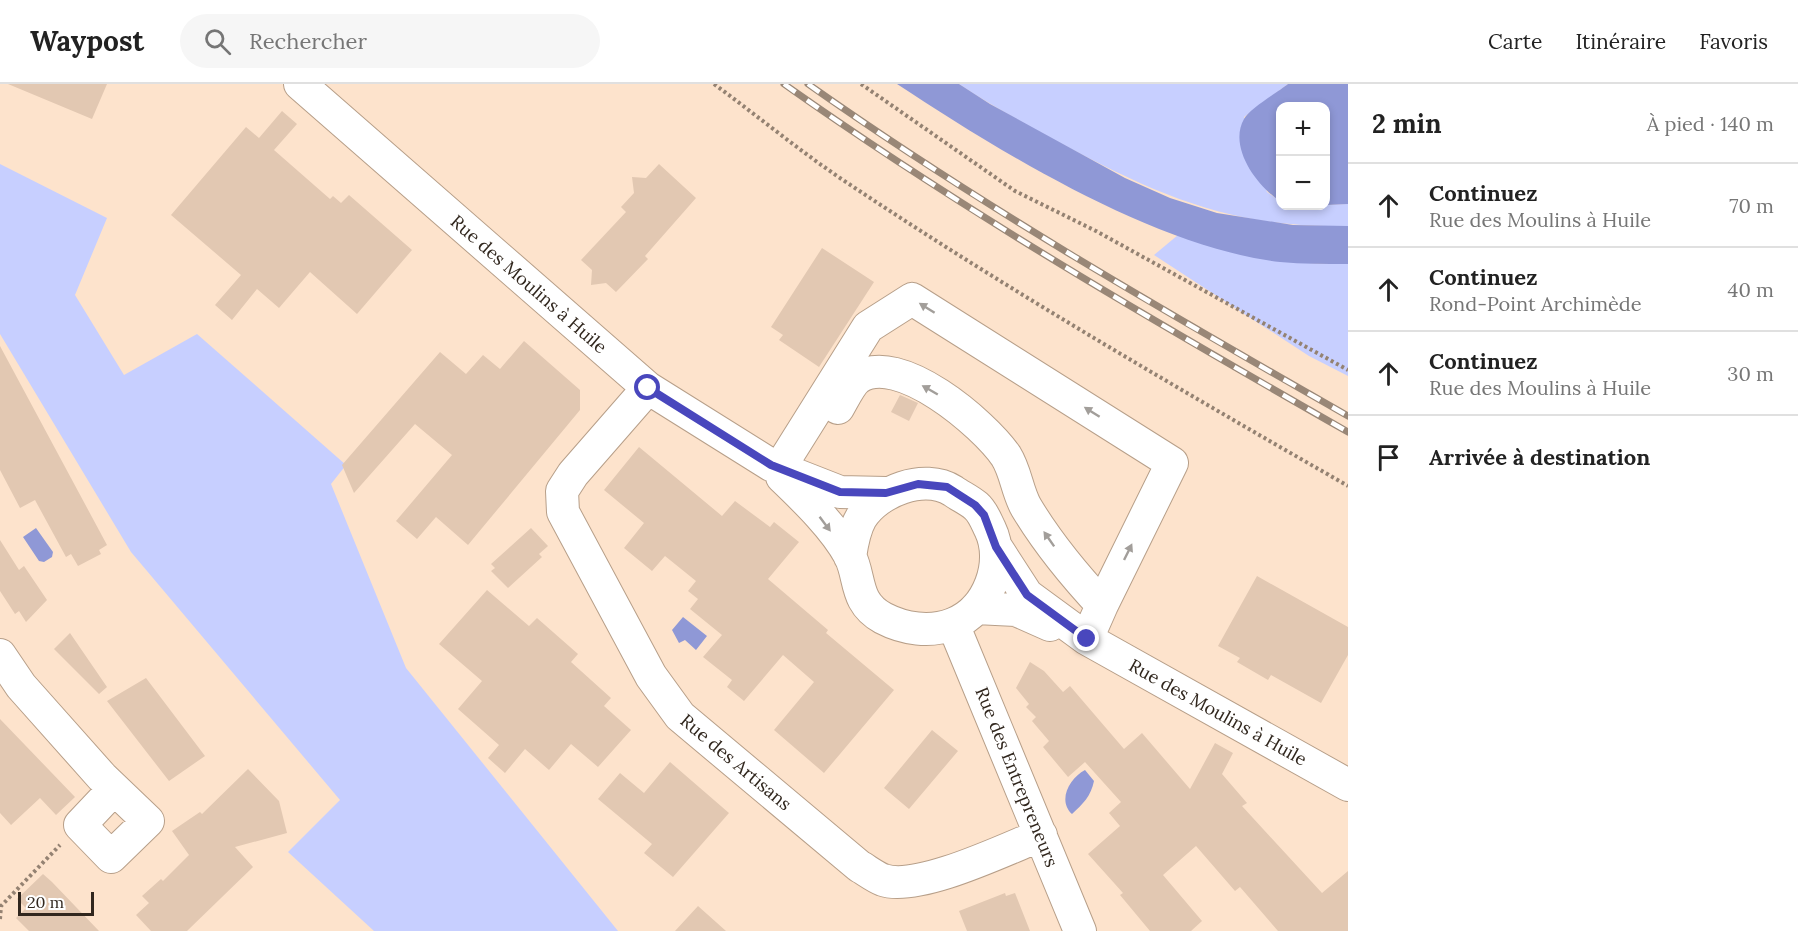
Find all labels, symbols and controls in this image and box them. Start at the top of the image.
search box [180,14,600,68]
text: Waypost [30,23,144,59]
icon: search [201,25,234,58]
text: Rechercher [249,27,367,55]
text: Carte [1488,28,1542,55]
text: Itinéraire [1575,28,1666,55]
text: Favoris [1699,28,1768,55]
map controls [1276,102,1330,210]
button: + [1276,102,1330,156]
text: 2 min [1372,107,1442,140]
text: À pied · 140 m [1647,111,1774,136]
button: − [1276,156,1330,210]
text: Continuez [1429,179,1537,207]
icon: ahead [1372,189,1405,222]
text: 70 m [1729,193,1774,218]
text: Rue des Moulins à Huile [1429,207,1651,232]
street label: Rue des Moulins à Huile [446,210,612,358]
text: Continuez [1429,263,1537,291]
icon: ahead [1372,273,1405,306]
text: 40 m [1728,277,1774,302]
text: Rond-Point Archimède [1429,291,1642,316]
one-way arrow [919,303,935,314]
text: Continuez [1429,347,1537,375]
icon: ahead [1372,357,1405,390]
text: 30 m [1727,361,1774,386]
route start [634,374,660,400]
text: Rue des Moulins à Huile [1429,375,1651,400]
one-way arrow [921,385,938,395]
one-way arrow [1083,407,1100,418]
icon: arrive [1372,441,1405,474]
text: Arrivée à destination [1429,443,1650,471]
one-way arrow [819,515,831,531]
one-way arrow [1043,532,1055,548]
one-way arrow [1123,544,1132,561]
route end [1073,625,1099,651]
street label: Rue des Moulins à Huile [1125,653,1311,771]
street label: Rue des Entrepreneurs [970,684,1064,870]
street label: Rue des Artisans [676,709,796,815]
scale bar [18,889,94,916]
text: 20 m [27,892,64,912]

